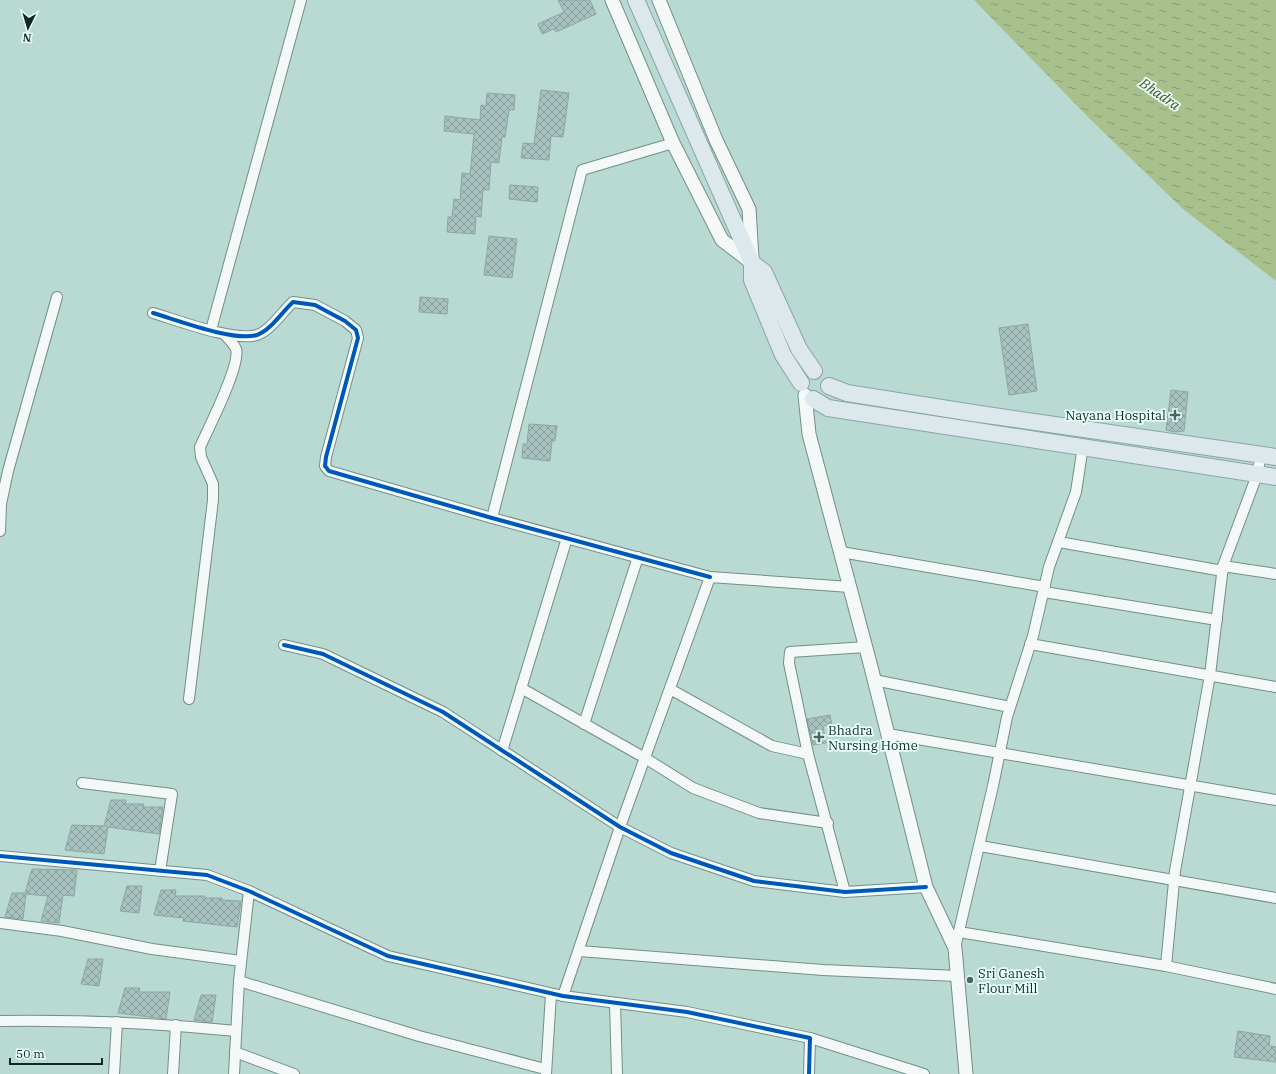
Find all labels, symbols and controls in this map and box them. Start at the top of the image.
north arrow [8,8,48,48]
text: N [22,31,32,45]
water label: Bhadra [1135,73,1184,114]
place label: Nayana Hospital [1065,407,1166,424]
marker: Nayana Hospital [1169,409,1181,421]
place label: Bhadra Nursing Home [828,722,918,754]
marker: Bhadra Nursing Home [813,731,825,743]
place label: Sri Ganesh Flour Mill [978,965,1045,997]
marker: Sri Ganesh Flour Mill [965,975,975,985]
scale bar [10,1040,102,1066]
text: 50 m [16,1046,45,1061]

